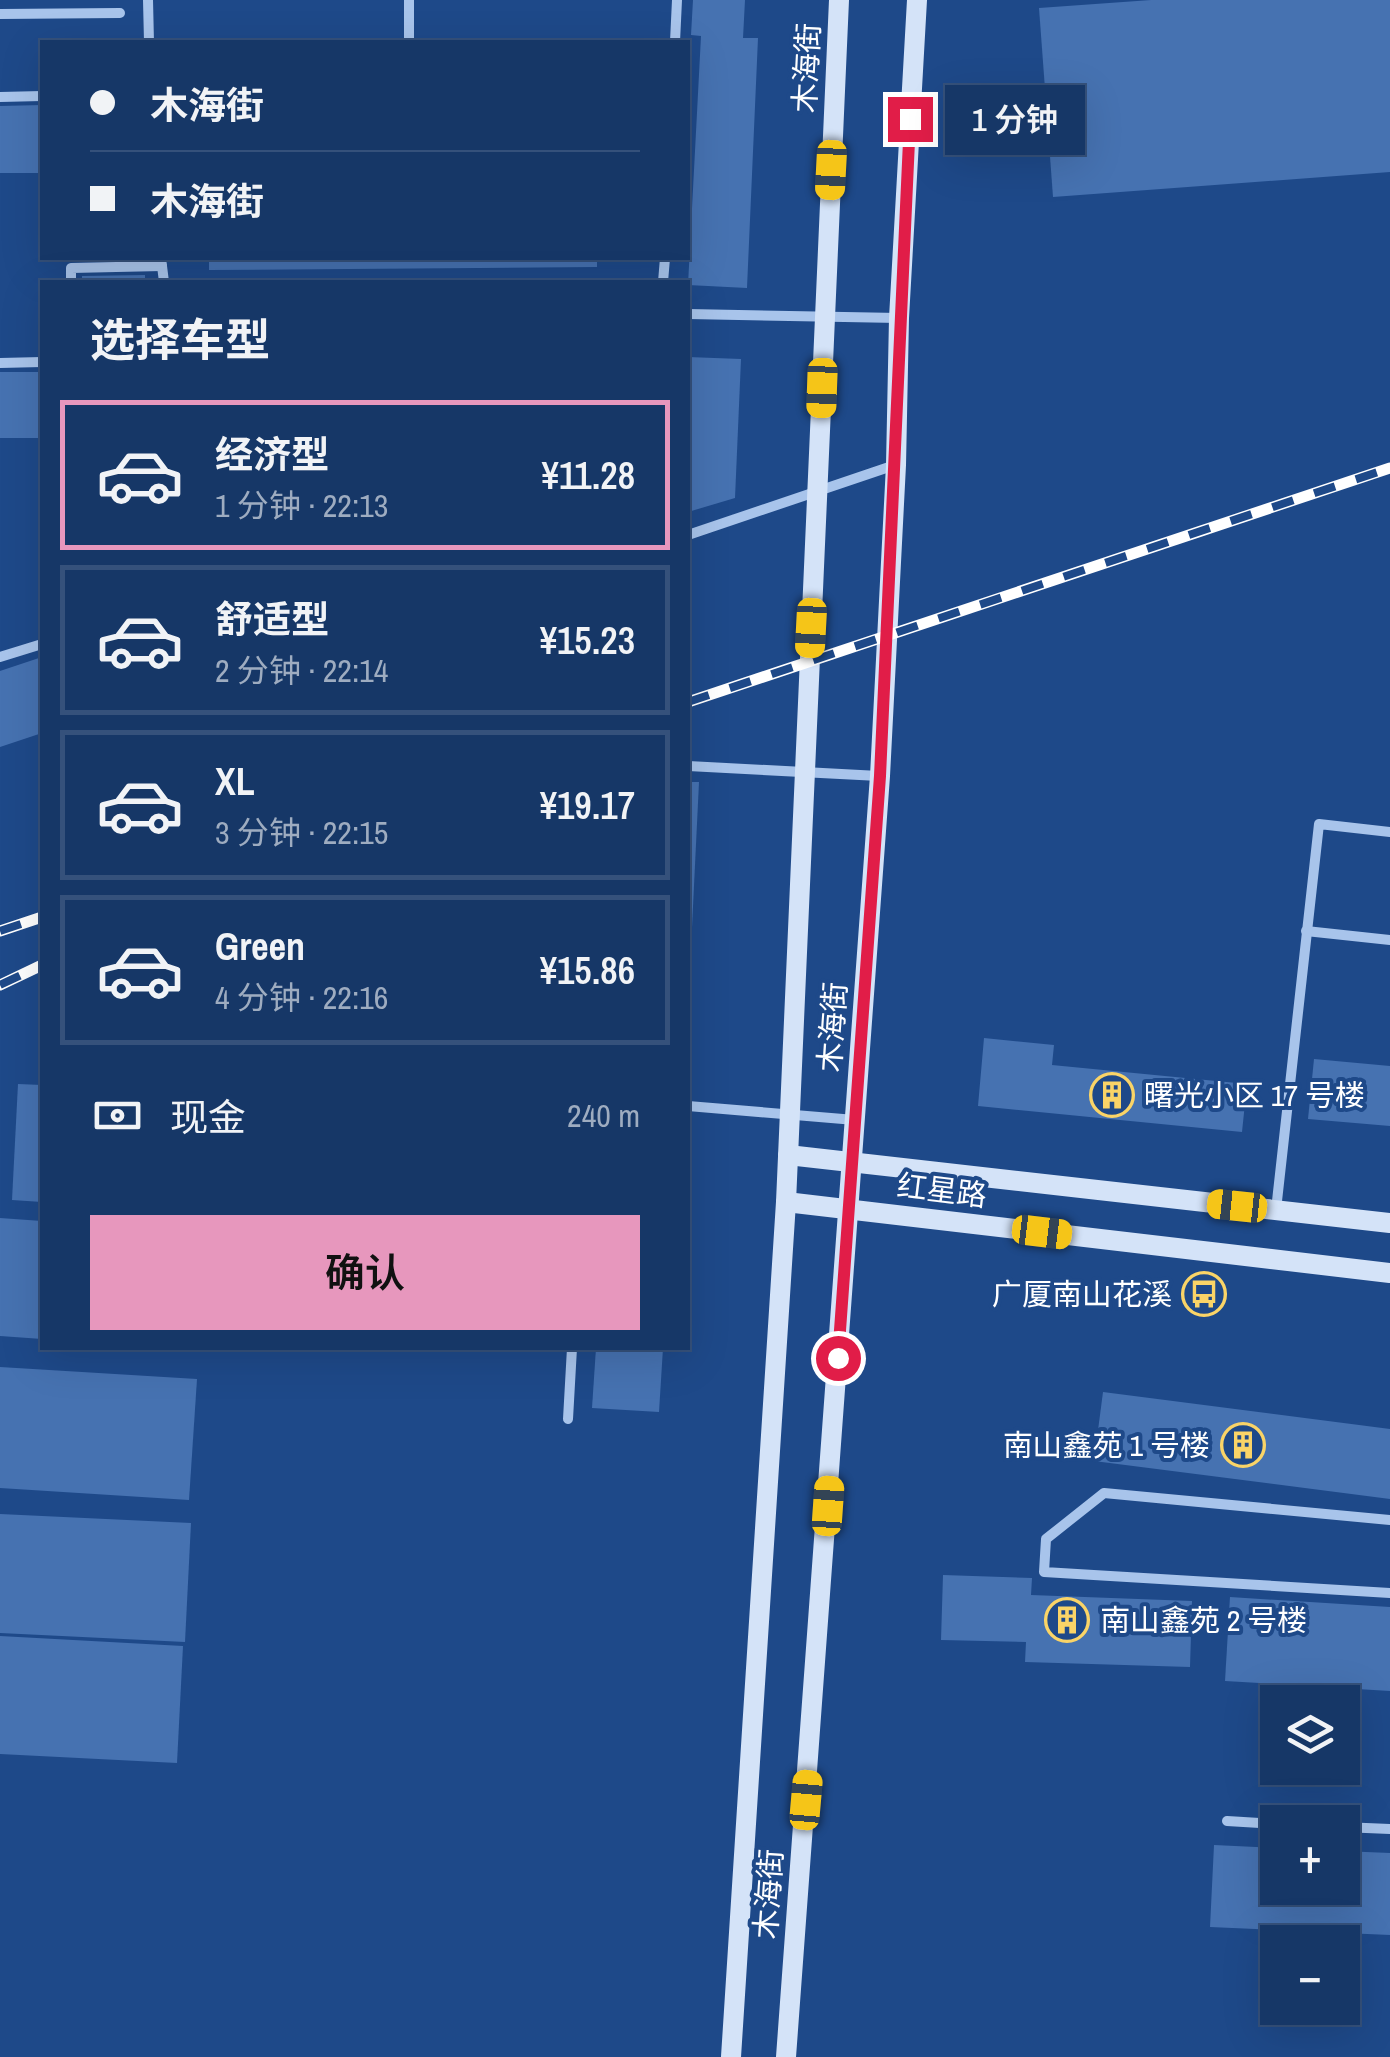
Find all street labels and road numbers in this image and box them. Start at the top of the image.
street label: 木海街 [784,22,828,114]
street label: 木海街 [809,981,855,1073]
street label: 红星路 [895,1165,989,1215]
street label: 木海街 [745,1848,791,1940]

